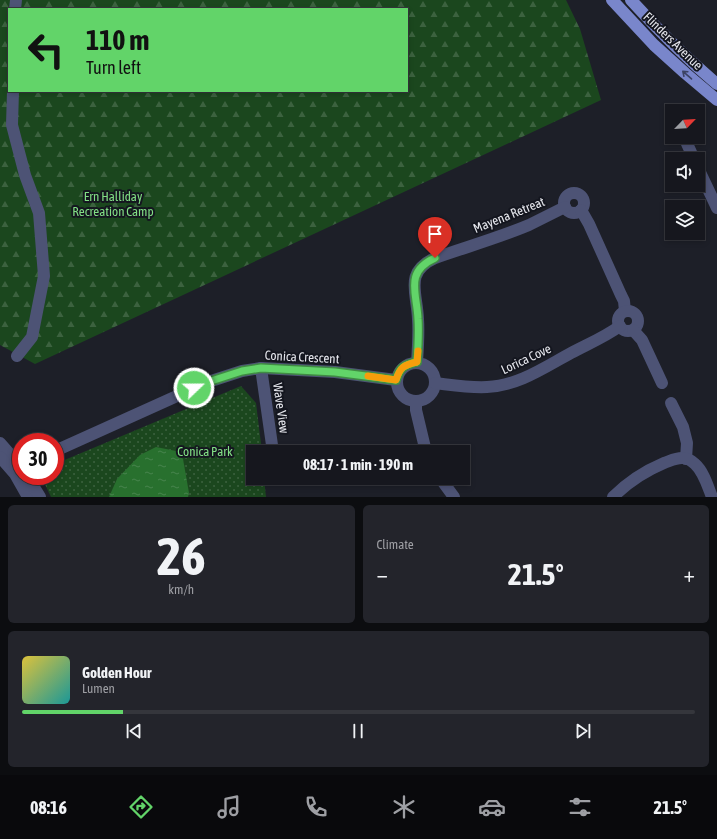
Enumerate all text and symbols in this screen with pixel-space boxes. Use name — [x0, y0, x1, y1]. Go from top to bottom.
street label: Flinders Avenue — [640, 9, 706, 73]
icon: left — [20, 24, 72, 76]
text: 110 m — [86, 24, 149, 56]
text: Turn left — [86, 57, 141, 78]
one-way arrow — [682, 70, 692, 79]
north arrow — [665, 104, 705, 144]
map controls — [665, 104, 705, 240]
button: sound — [665, 152, 705, 192]
park label: Ern Halliday Recreation Camp — [72, 189, 154, 219]
street label: Mayena Retreat — [471, 194, 547, 236]
button: layers — [665, 200, 705, 240]
pin — [418, 217, 452, 258]
icon: arrive — [424, 223, 446, 245]
street label: Lorica Cove — [499, 341, 554, 377]
street label: Conica Crescent — [264, 348, 340, 366]
position arrow — [173, 367, 215, 409]
street label: Wave View — [270, 382, 292, 434]
speed limit sign: 30 — [12, 433, 64, 485]
park label: Conica Park — [177, 444, 233, 459]
text: 08:17 · 1 min · 190 m — [303, 456, 413, 473]
text: 26 — [157, 526, 206, 586]
text: Climate — [377, 537, 414, 552]
text: 21.5° — [508, 557, 564, 591]
text: − — [377, 561, 388, 587]
text: + — [684, 561, 695, 587]
text: km/h — [168, 582, 194, 597]
text: Golden Hour — [82, 664, 152, 681]
text: Lumen — [82, 681, 115, 696]
icon: previous — [123, 720, 145, 742]
icon: pause — [347, 720, 369, 742]
icon: next — [572, 720, 594, 742]
icon: directions — [127, 793, 155, 821]
icon: music — [215, 793, 243, 821]
icon: phone — [302, 793, 330, 821]
icon: climate — [390, 793, 418, 821]
icon: car — [478, 793, 506, 821]
icon: filters — [566, 793, 594, 821]
text: 08:16 — [30, 797, 67, 818]
text: 21.5° — [654, 797, 687, 818]

